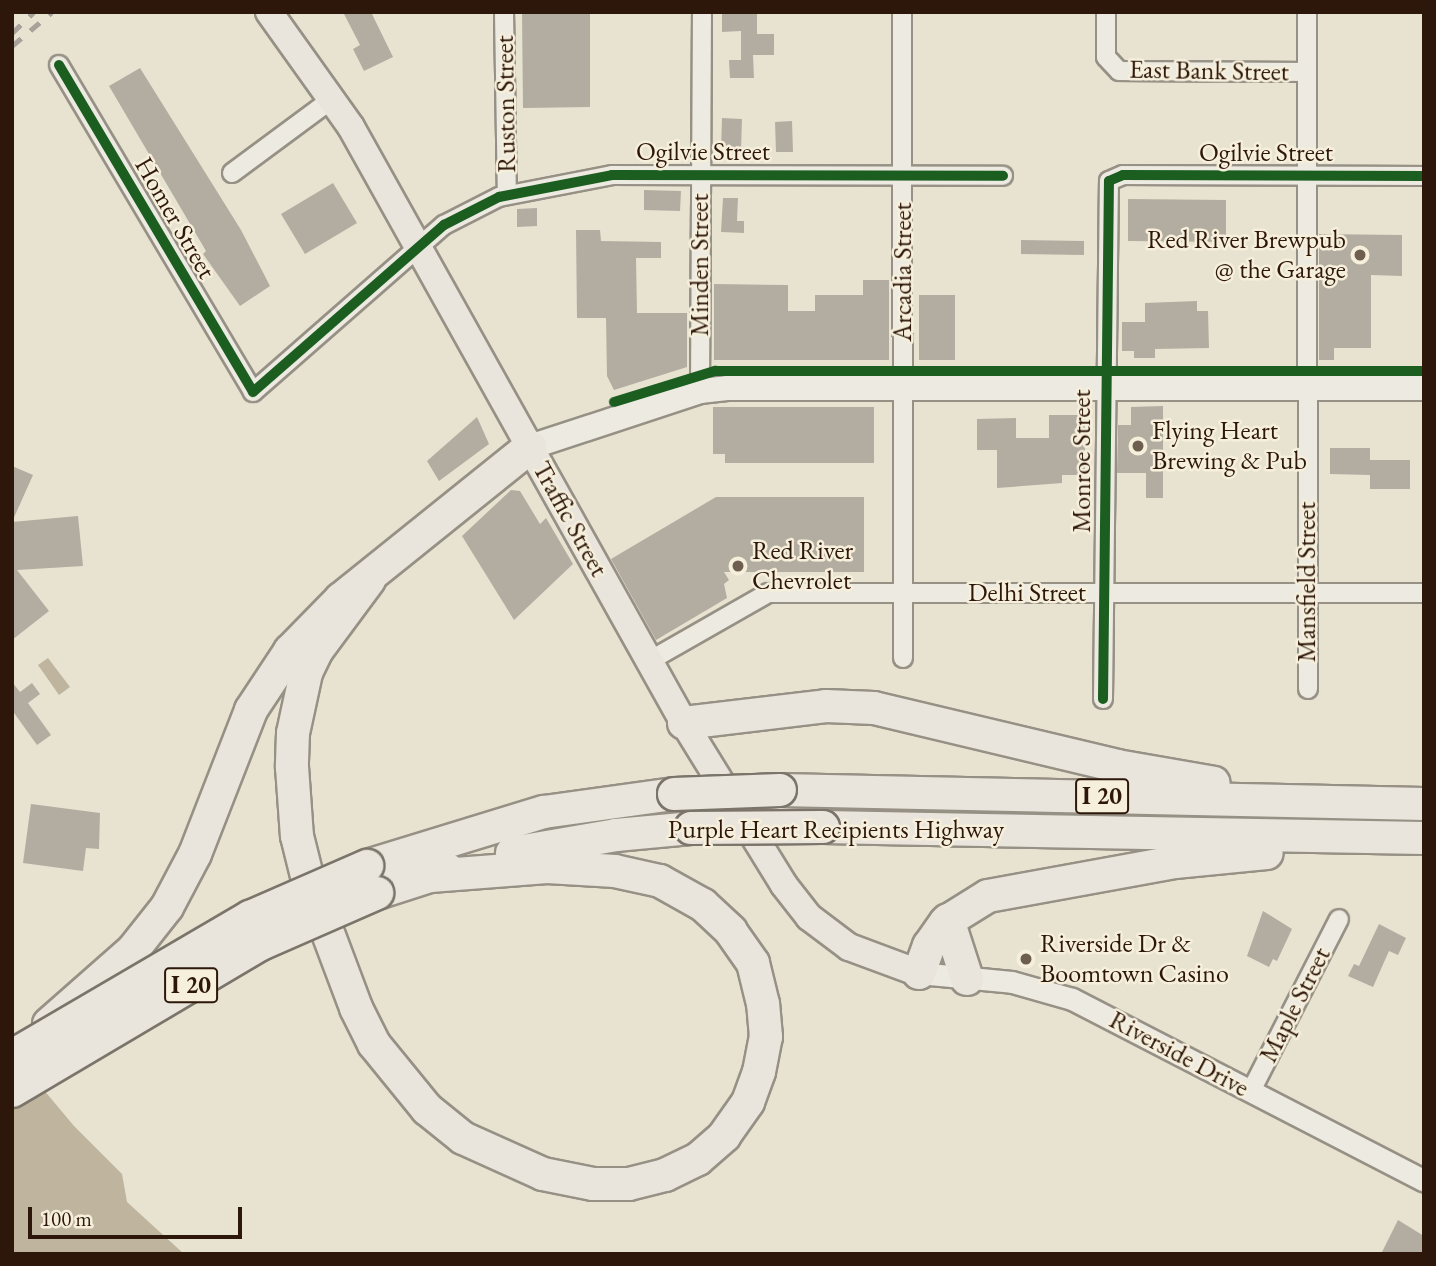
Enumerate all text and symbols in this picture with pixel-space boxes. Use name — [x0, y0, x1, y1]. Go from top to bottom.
street label: Ruston Street — [489, 35, 523, 173]
street label: East Bank Street — [1129, 54, 1289, 88]
street label: Ogilvie Street — [636, 136, 770, 168]
street label: Ogilvie Street — [1199, 137, 1333, 169]
street label: Homer Street — [128, 152, 222, 284]
street label: Minden Street — [684, 194, 716, 336]
street label: Arcadia Street — [887, 202, 919, 342]
place label: Red River Brewpub @ the Garage — [1147, 224, 1346, 286]
marker: Red River Brewpub @ the Garage — [1352, 247, 1368, 263]
street label: Monroe Street — [1066, 389, 1098, 533]
place label: Flying Heart Brewing & Pub — [1152, 415, 1307, 476]
marker: Flying Heart Brewing & Pub — [1130, 438, 1146, 454]
street label: Traffic Street — [526, 456, 614, 582]
street label: Mansfield Street — [1291, 502, 1323, 662]
place label: Red River Chevrolet — [752, 535, 853, 596]
marker: Red River Chevrolet — [730, 558, 746, 574]
street label: Delhi Street — [968, 577, 1086, 609]
road number: I 20 — [1074, 776, 1130, 816]
street label: Purple Heart Recipients Highway — [668, 814, 1004, 846]
place label: Riverside Dr & Boomtown Casino — [1040, 928, 1229, 990]
street label: Maple Street — [1253, 942, 1337, 1068]
marker: Riverside Dr & Boomtown Casino — [1018, 951, 1034, 967]
road number: I 20 — [163, 965, 219, 1006]
street label: Riverside Drive — [1104, 1004, 1254, 1104]
scale bar — [32, 1192, 245, 1236]
text: 100 m — [41, 1205, 92, 1232]

